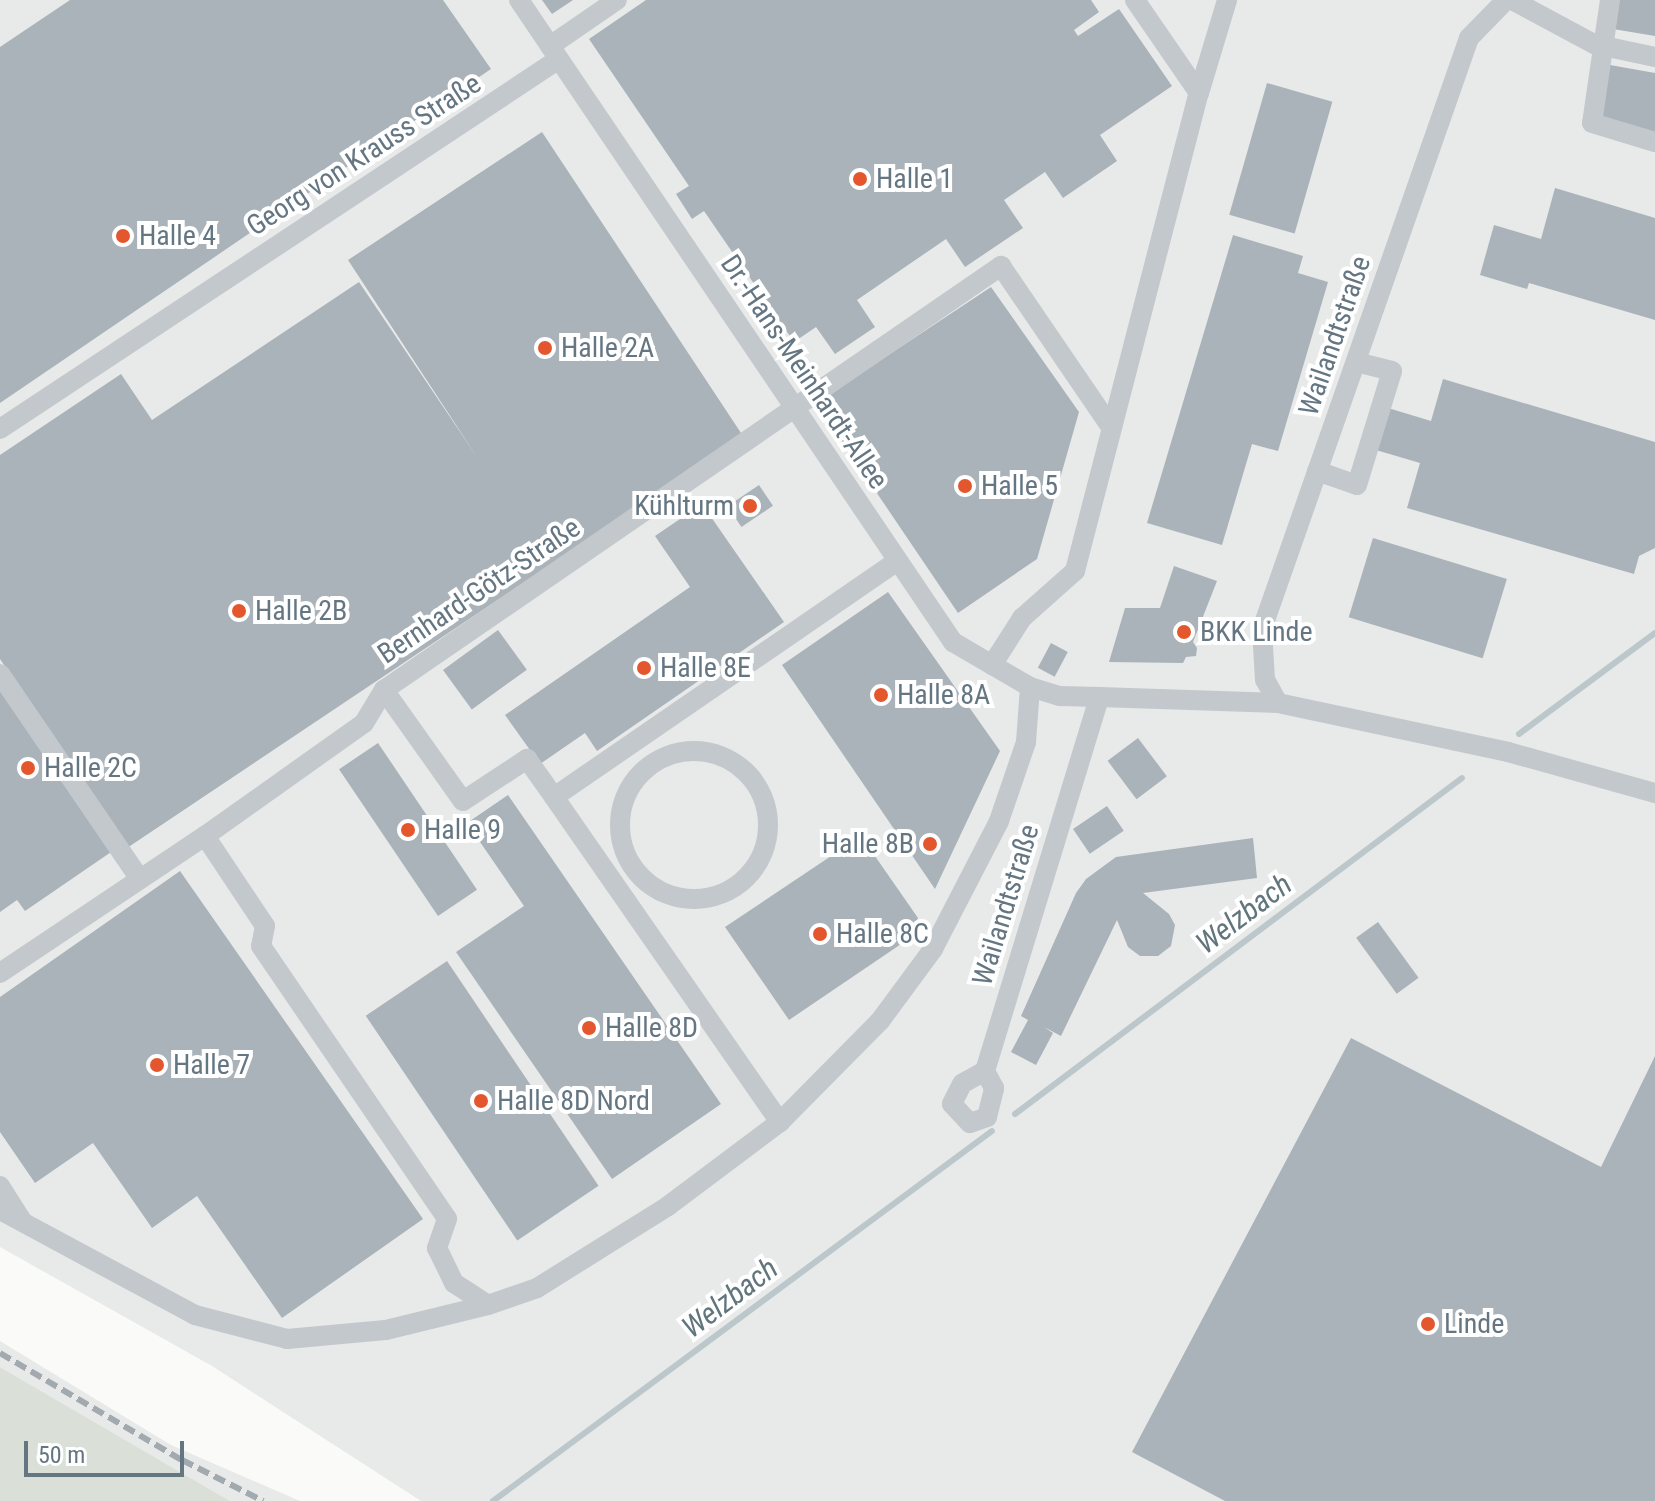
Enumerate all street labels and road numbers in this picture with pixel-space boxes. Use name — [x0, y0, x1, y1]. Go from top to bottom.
street label: Georg von Krauss Straße — [241, 67, 487, 243]
street label: Dr.-Hans-Meinhardt-Allee — [713, 249, 895, 495]
street label: Wailandtstraße — [1292, 252, 1378, 420]
street label: Bernhard-Götz-Straße — [372, 511, 586, 671]
street label: Wailandtstraße — [966, 820, 1046, 990]

